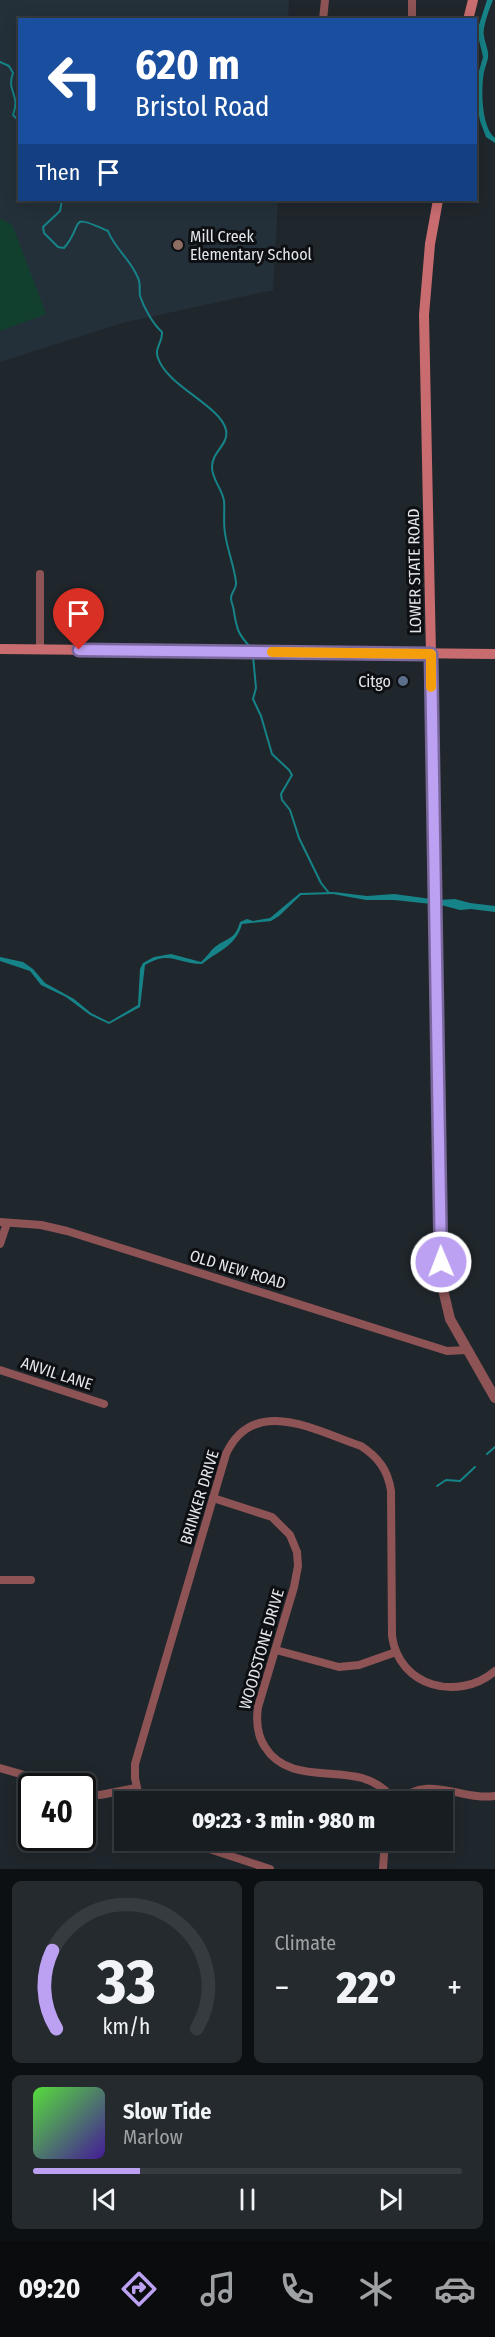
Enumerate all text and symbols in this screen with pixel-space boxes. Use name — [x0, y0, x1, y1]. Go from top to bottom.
text: 620 m — [135, 40, 240, 90]
icon: left — [36, 42, 114, 120]
text: Bristol Road — [135, 91, 270, 123]
icon: arrive — [92, 156, 125, 189]
text: Then — [36, 159, 80, 186]
place label: Mill Creek Elementary School — [190, 227, 312, 264]
marker: Mill Creek Elementary School — [171, 238, 185, 252]
street label: LOWER STATE ROAD — [404, 508, 425, 634]
pin — [53, 588, 104, 650]
icon: arrive — [62, 597, 95, 630]
place label: Citgo — [358, 672, 391, 691]
marker: Citgo — [396, 674, 410, 688]
position arrow — [409, 1230, 473, 1294]
street label: OLD NEW ROAD — [188, 1246, 288, 1293]
street label: ANVIL LANE — [19, 1353, 95, 1394]
street label: BRINKER DRIVE — [176, 1448, 223, 1547]
street label: WOODSTONE DRIVE — [235, 1587, 288, 1712]
speed limit sign: 40 — [18, 1773, 96, 1851]
text: 09:23 · 3 min · 980 m — [192, 1807, 375, 1834]
text: Climate — [275, 1931, 336, 1955]
text: 33 — [96, 1945, 156, 2020]
text: 22° — [337, 1961, 400, 2015]
text: − — [275, 1968, 289, 2008]
text: + — [447, 1968, 462, 2008]
text: km/h — [103, 2014, 151, 2040]
text: Slow Tide — [123, 2098, 211, 2125]
text: Marlow — [123, 2125, 183, 2149]
icon: previous — [88, 2183, 121, 2216]
icon: pause — [231, 2183, 264, 2216]
icon: next — [374, 2183, 407, 2216]
icon: directions — [118, 2268, 160, 2310]
icon: music — [197, 2268, 239, 2310]
icon: phone — [276, 2268, 318, 2310]
icon: climate — [355, 2268, 397, 2310]
icon: car — [434, 2268, 476, 2310]
text: 09:20 — [19, 2273, 81, 2305]

